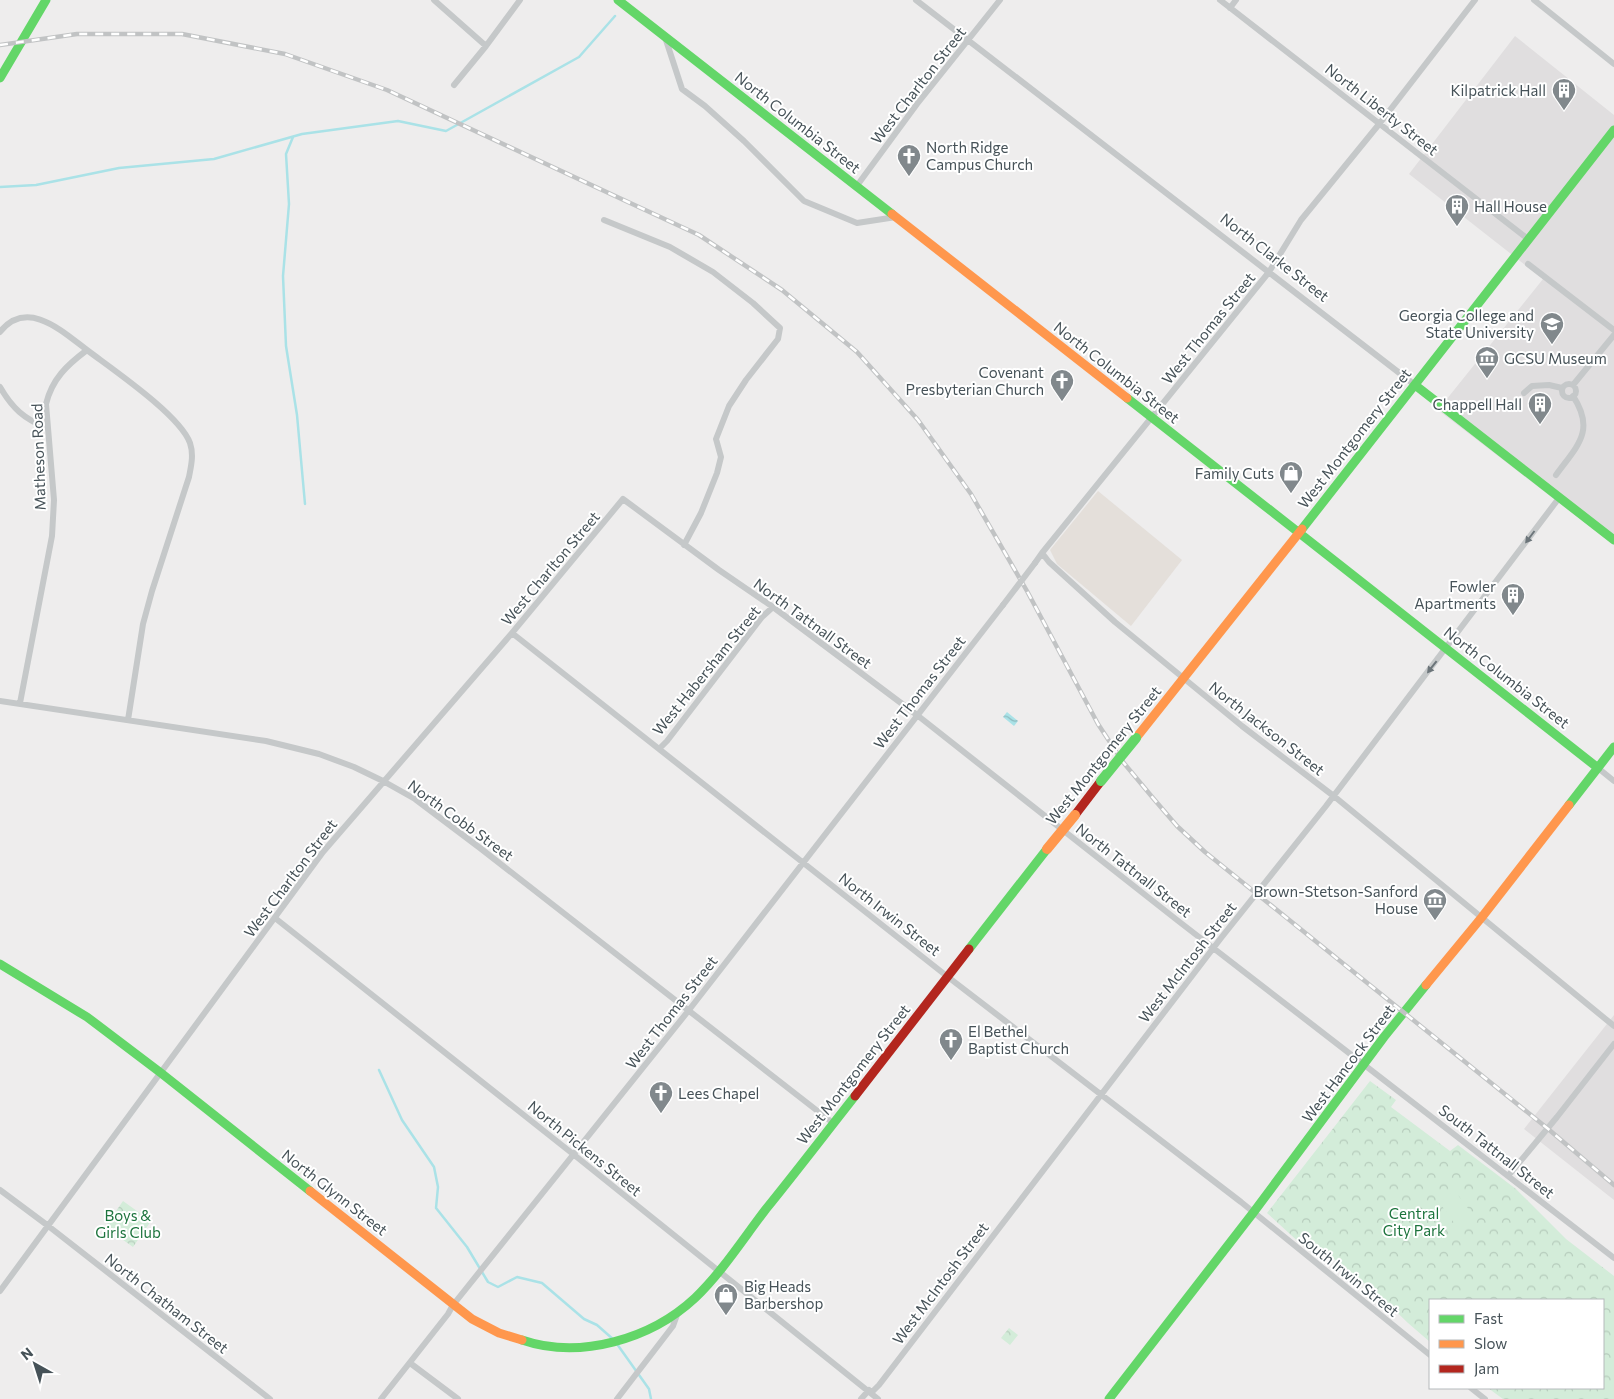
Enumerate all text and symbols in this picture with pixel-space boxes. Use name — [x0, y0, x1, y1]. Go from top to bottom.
street label: West Charlton Street — [867, 23, 969, 147]
street label: North Liberty Street — [1322, 59, 1442, 159]
street label: North Columbia Street — [732, 67, 864, 177]
building icon: Kilpatrick Hall — [1551, 77, 1577, 111]
place label: Kilpatrick Hall — [1450, 81, 1546, 99]
place label: North Ridge Campus Church — [926, 138, 1033, 173]
church icon: North Ridge Campus Church — [896, 143, 922, 177]
building icon: Hall House — [1444, 193, 1470, 227]
place label: Hall House — [1474, 197, 1547, 215]
street label: North Clarke Street — [1217, 209, 1333, 305]
street label: West Thomas Street — [1158, 269, 1258, 387]
place label: Georgia College and State University — [1399, 306, 1534, 341]
school or university icon: Georgia College and State University — [1539, 311, 1565, 345]
street label: North Columbia Street — [1051, 317, 1183, 427]
museum icon: GCSU Museum — [1474, 345, 1500, 379]
place label: GCSU Museum — [1504, 349, 1607, 367]
place label: Covenant Presbyterian Church — [906, 363, 1044, 398]
street label: West Montgomery Street — [1294, 364, 1414, 512]
church icon: Covenant Presbyterian Church — [1049, 368, 1075, 402]
building icon: Chappell Hall — [1527, 391, 1553, 425]
place label: Chappell Hall — [1432, 395, 1522, 413]
street label: Matheson Road — [27, 403, 49, 511]
shop icon: Family Cuts — [1278, 460, 1304, 494]
place label: Family Cuts — [1195, 464, 1274, 482]
street label: West Charlton Street — [497, 507, 603, 629]
one-way arrow — [1525, 530, 1535, 544]
street label: North Tattnall Street — [750, 574, 876, 672]
place label: Fowler Apartments — [1414, 577, 1496, 612]
building icon: Fowler Apartments — [1500, 582, 1526, 616]
street label: West Habersham Street — [648, 602, 764, 738]
street label: North Columbia Street — [1441, 622, 1573, 732]
street label: West Thomas Street — [869, 632, 969, 752]
one-way arrow — [1426, 660, 1437, 673]
street label: North Jackson Street — [1206, 677, 1328, 779]
street label: West Montgomery Street — [1042, 682, 1164, 828]
street label: North Cobb Street — [405, 776, 517, 864]
street label: West Charlton Street — [240, 815, 340, 941]
street label: North Tattnall Street — [1073, 819, 1195, 921]
street label: North Irwin Street — [836, 869, 944, 959]
place label: Brown-Stetson-Sanford House — [1253, 882, 1418, 917]
museum icon: Brown-Stetson-Sanford House — [1422, 887, 1448, 921]
street label: West McIntosh Street — [1134, 898, 1240, 1026]
street label: West Thomas Street — [621, 952, 721, 1072]
street label: West Montgomery Street — [793, 1000, 913, 1148]
street label: West Hancock Street — [1298, 1001, 1398, 1125]
place label: El Bethel Baptist Church — [968, 1022, 1069, 1057]
church icon: El Bethel Baptist Church — [938, 1027, 964, 1061]
church icon: Lees Chapel — [648, 1080, 674, 1114]
place label: Lees Chapel — [678, 1084, 759, 1102]
street label: North Pickens Street — [525, 1097, 645, 1199]
street label: South Tattnall Street — [1436, 1100, 1558, 1202]
street label: North Glynn Street — [279, 1145, 391, 1239]
park label: Central City Park — [1383, 1204, 1445, 1239]
park label: Boys & Girls Club — [95, 1206, 161, 1241]
street label: West McIntosh Street — [888, 1218, 992, 1348]
street label: South Irwin Street — [1295, 1228, 1403, 1320]
street label: North Chatham Street — [102, 1249, 232, 1357]
place label: Big Heads Barbershop — [744, 1277, 823, 1312]
shop icon: Big Heads Barbershop — [713, 1282, 739, 1316]
legend — [1429, 1299, 1604, 1389]
text: Fast — [1474, 1309, 1503, 1327]
text: Slow — [1474, 1334, 1507, 1352]
north arrow — [10, 1339, 60, 1389]
text: N — [17, 1344, 36, 1363]
text: Jam — [1474, 1359, 1499, 1377]

